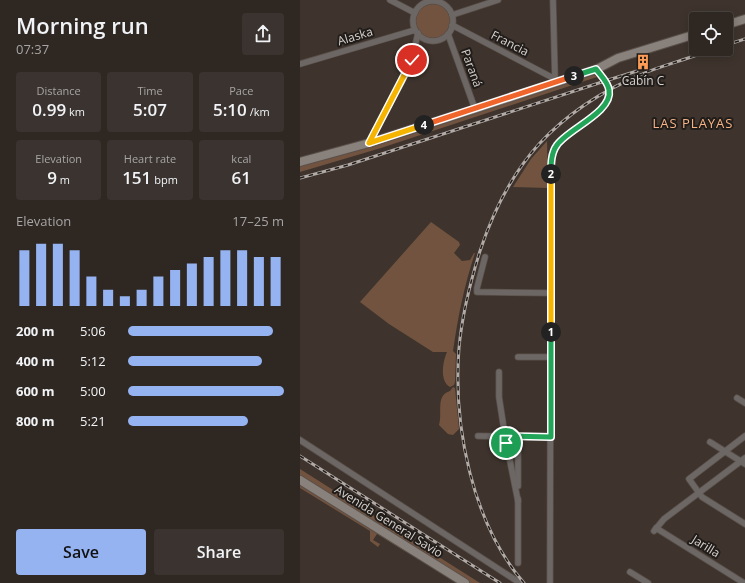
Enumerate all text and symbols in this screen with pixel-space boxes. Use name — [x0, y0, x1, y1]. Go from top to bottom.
text: Morning run — [16, 10, 149, 40]
map controls — [689, 12, 733, 56]
button: locate — [689, 12, 733, 56]
button: share — [242, 13, 284, 55]
street label: Alaska — [335, 23, 375, 49]
street label: Francia — [488, 26, 532, 60]
text: 07:37 — [16, 40, 49, 58]
pin — [395, 43, 429, 77]
street label: Paraná — [457, 47, 487, 89]
icon: check — [401, 49, 423, 71]
building icon: Cabín C — [634, 53, 652, 71]
pin: 3 — [564, 66, 584, 86]
text: 3 — [571, 68, 577, 83]
place label: Cabín C — [622, 72, 665, 89]
text: Distance — [37, 83, 81, 98]
text: Time — [137, 83, 163, 98]
text: Pace — [229, 83, 253, 98]
text: 0.99 — [32, 98, 66, 121]
text: 5:07 — [133, 98, 167, 121]
text: 5:10 — [213, 98, 247, 121]
text: km — [66, 104, 85, 119]
text: /km — [247, 104, 270, 119]
district label: LAS PLAYAS — [653, 114, 733, 132]
pin: 4 — [414, 115, 434, 135]
text: 4 — [421, 117, 427, 132]
text: Elevation — [35, 151, 82, 166]
text: Heart rate — [124, 151, 176, 166]
text: kcal — [231, 151, 251, 166]
pin: 2 — [541, 164, 561, 184]
text: 9 — [47, 166, 57, 189]
text: 151 — [122, 166, 151, 189]
text: 61 — [232, 166, 251, 189]
text: 2 — [548, 166, 554, 181]
text: m — [57, 172, 70, 187]
text: bpm — [151, 172, 178, 187]
text: Elevation — [16, 212, 71, 230]
text: 17–25 m — [232, 212, 284, 230]
text: 200 m — [16, 322, 54, 340]
text: 5:06 — [80, 322, 106, 340]
pin: 1 — [541, 322, 561, 342]
text: 1 — [548, 324, 554, 339]
text: 400 m — [16, 352, 54, 370]
text: 5:12 — [80, 352, 106, 370]
text: 600 m — [16, 382, 54, 400]
text: 5:00 — [80, 382, 106, 400]
text: 800 m — [16, 412, 54, 430]
text: 5:21 — [80, 412, 106, 430]
pin — [489, 426, 523, 460]
icon: arrive — [495, 432, 517, 454]
street label: Avenida General Savio — [332, 481, 446, 561]
button: Save — [16, 529, 146, 575]
button: Share — [154, 529, 284, 575]
street label: Jarilla — [688, 530, 723, 561]

